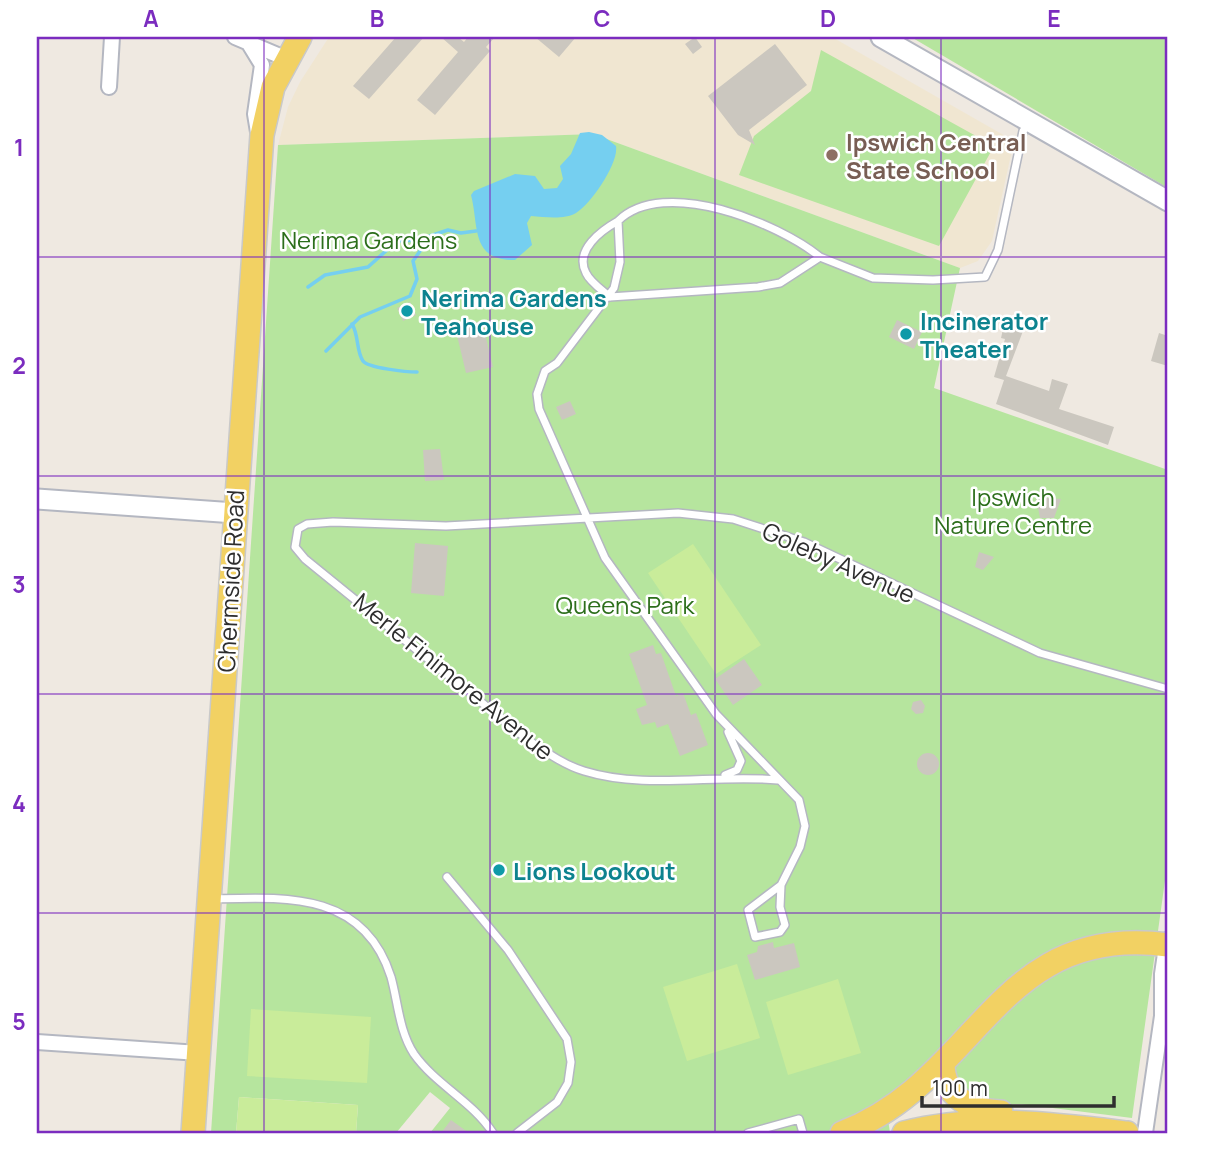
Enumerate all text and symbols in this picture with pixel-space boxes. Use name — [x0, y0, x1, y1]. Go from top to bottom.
text: A — [143, 2, 159, 34]
text: B — [370, 2, 384, 34]
text: C — [594, 2, 611, 34]
text: D — [820, 2, 836, 34]
text: E — [1047, 2, 1061, 34]
place label: Ipswich Central State School — [846, 125, 1026, 186]
text: 1 — [14, 131, 24, 163]
marker: Ipswich Central State School — [824, 147, 840, 163]
park label: Nerima Gardens — [281, 223, 457, 256]
place label: Nerima Gardens Teahouse — [421, 281, 607, 342]
marker: Nerima Gardens Teahouse — [399, 303, 415, 319]
place label: Incinerator Theater — [920, 304, 1048, 365]
marker: Incinerator Theater — [898, 326, 914, 342]
text: 2 — [12, 349, 26, 381]
park label: Ipswich Nature Centre — [934, 480, 1092, 541]
street label: Chermside Road — [209, 489, 251, 673]
street label: Goleby Avenue — [757, 514, 921, 610]
text: 3 — [12, 568, 26, 600]
street label: Merle Finimore Avenue — [347, 585, 561, 767]
park label: Queens Park — [556, 588, 695, 621]
text: 4 — [12, 787, 26, 819]
place label: Lions Lookout — [513, 854, 676, 887]
marker: Lions Lookout — [491, 862, 507, 878]
text: 5 — [12, 1005, 26, 1037]
scale bar — [922, 1065, 1114, 1109]
text: 100 m — [932, 1074, 988, 1102]

